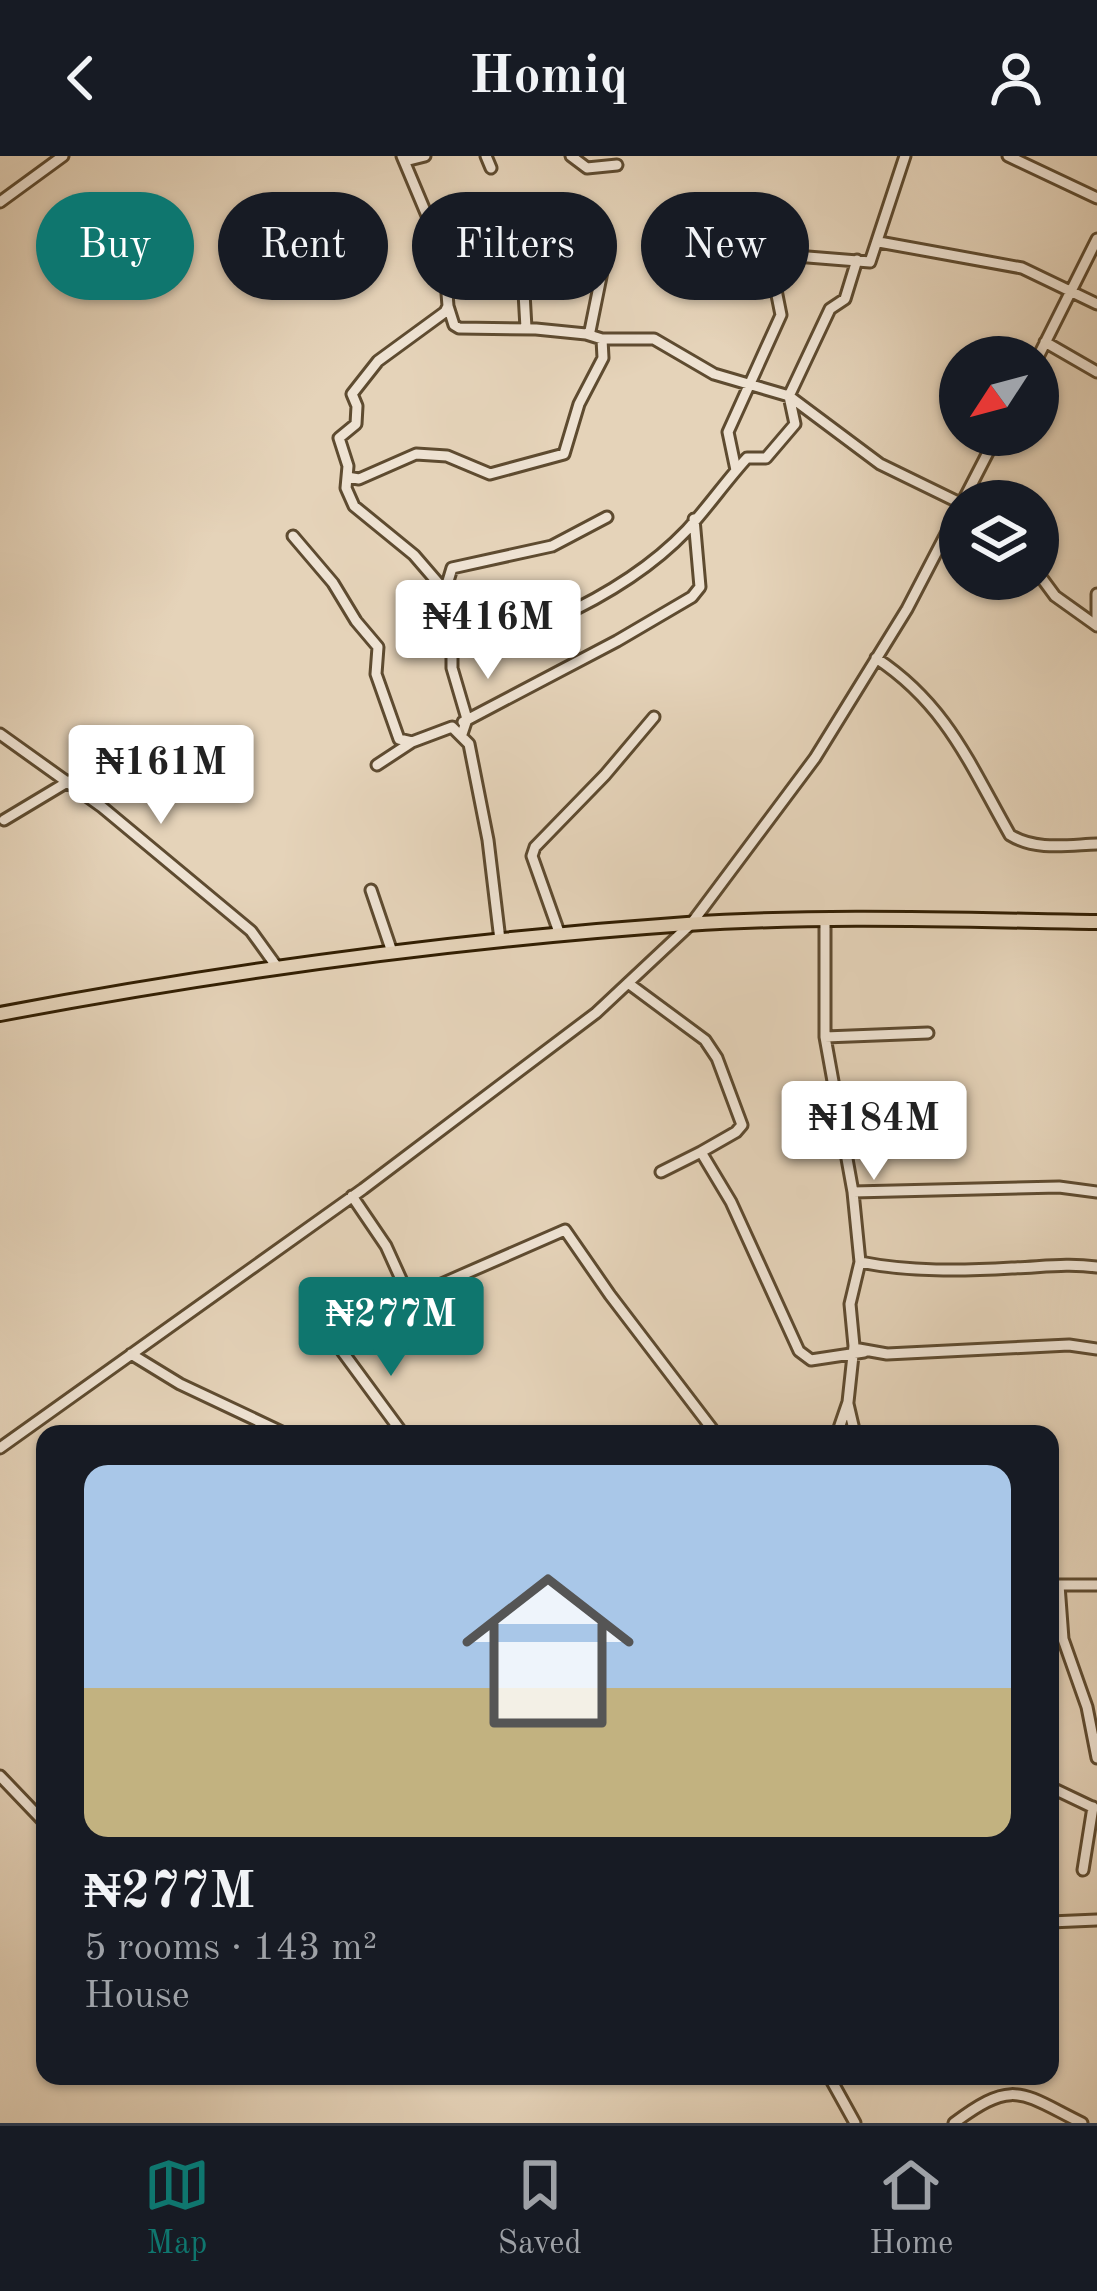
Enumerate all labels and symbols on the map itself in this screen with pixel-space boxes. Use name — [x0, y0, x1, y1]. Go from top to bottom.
north arrow — [939, 336, 1059, 456]
pin: ₦416M — [404, 580, 572, 682]
pin: ₦161M — [77, 725, 245, 827]
pin: ₦184M — [790, 1081, 958, 1183]
pin: ₦277M — [307, 1277, 475, 1379]

